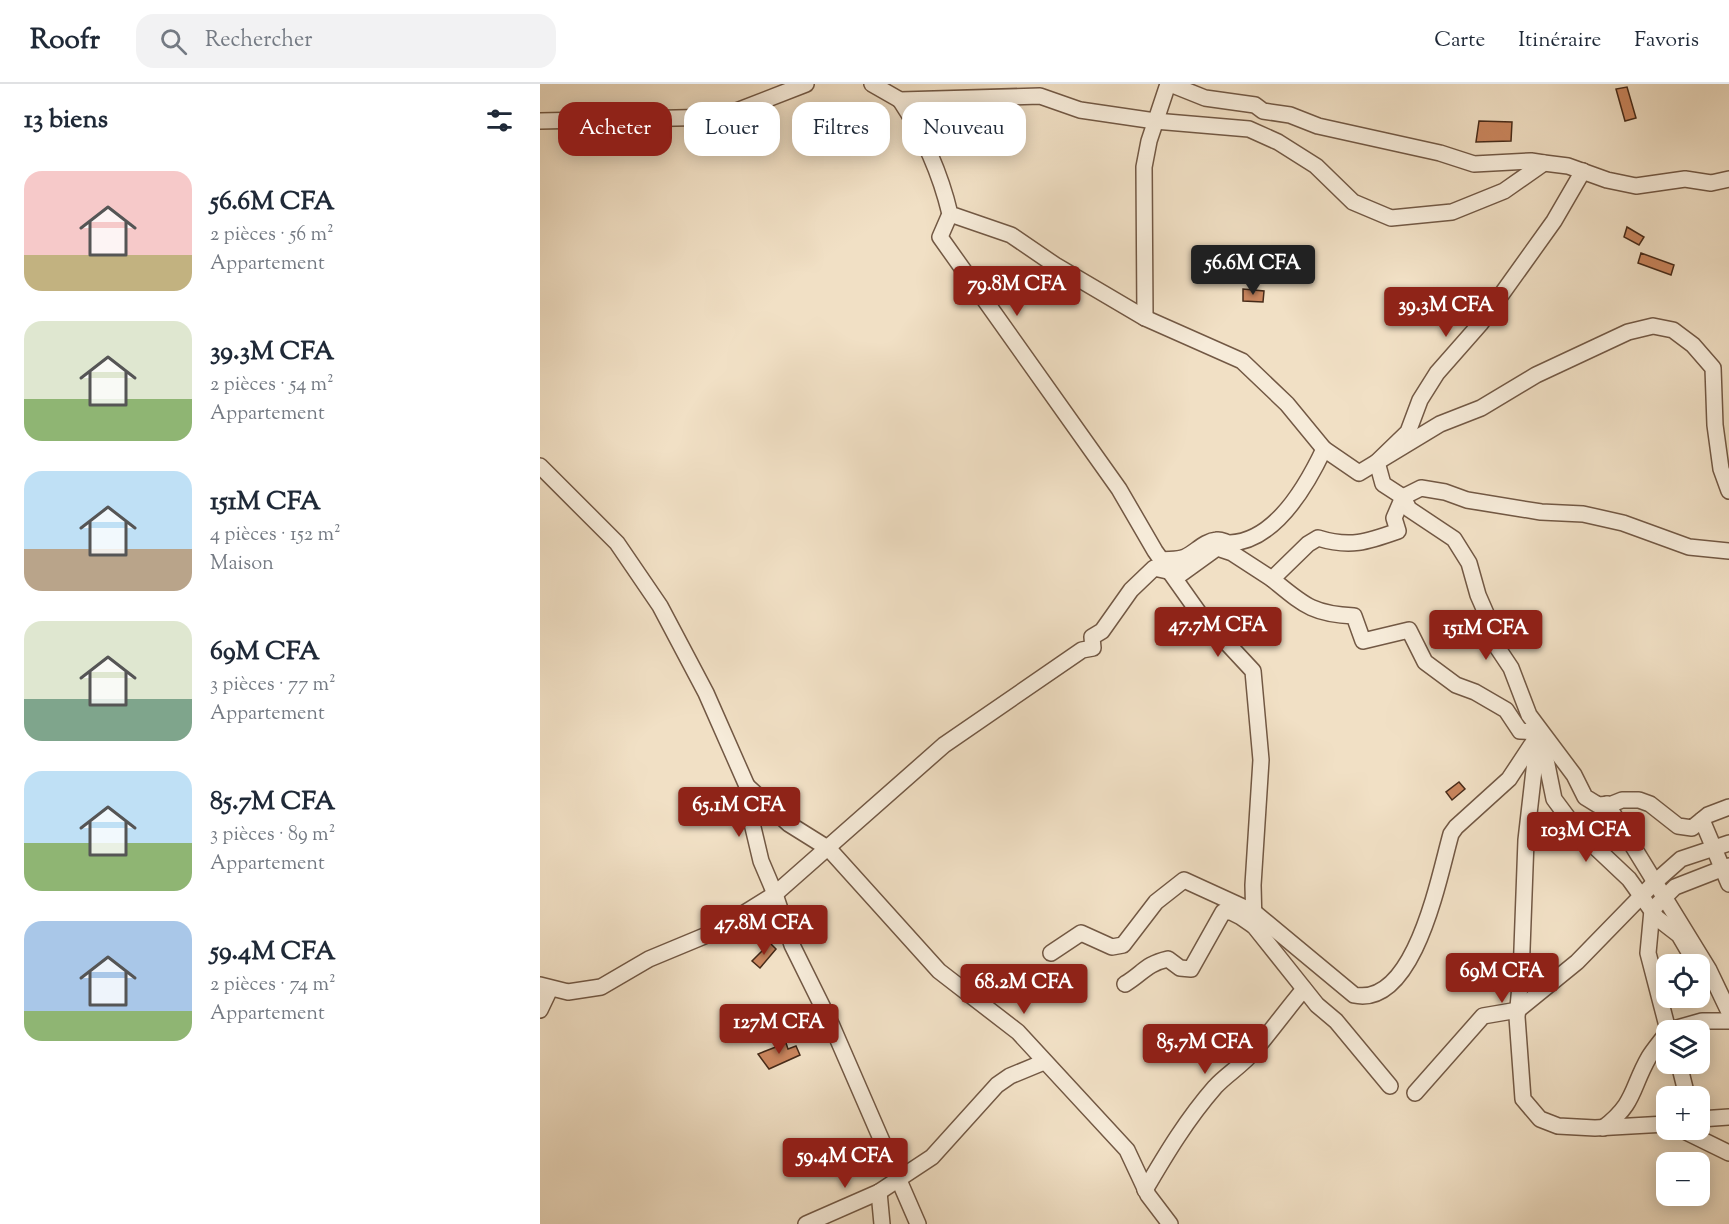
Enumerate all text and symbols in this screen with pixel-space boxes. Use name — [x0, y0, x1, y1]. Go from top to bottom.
search box — [136, 14, 556, 68]
text: Roofr — [30, 21, 100, 61]
icon: search — [157, 25, 190, 58]
text: Rechercher — [205, 25, 313, 57]
text: Carte — [1434, 26, 1485, 56]
text: Itinéraire — [1518, 26, 1601, 56]
text: Favoris — [1634, 26, 1699, 56]
text: 13 biens — [24, 102, 108, 139]
chip: Acheter — [558, 102, 672, 156]
chip: Louer — [684, 102, 780, 156]
chip: Filtres — [792, 102, 890, 156]
chip: Nouveau — [902, 102, 1026, 156]
icon: filters — [483, 104, 516, 137]
text: 56.6M CFA — [210, 184, 335, 221]
icon: home — [72, 195, 144, 267]
text: 2 pièces · 56 m² — [210, 221, 334, 250]
pin: 56.6M CFA — [1184, 245, 1322, 296]
text: Appartement — [210, 250, 325, 279]
text: 56.6M CFA — [1205, 250, 1301, 279]
pin: 79.8M CFA — [948, 266, 1086, 317]
text: 79.8M CFA — [967, 271, 1067, 300]
pin: 39.3M CFA — [1377, 287, 1515, 338]
text: 39.3M CFA — [1398, 292, 1494, 321]
text: 39.3M CFA — [210, 334, 334, 371]
icon: home — [72, 345, 144, 417]
text: 2 pièces · 54 m² — [210, 371, 334, 400]
text: Appartement — [210, 400, 325, 429]
text: 151M CFA — [210, 484, 321, 521]
icon: home — [72, 495, 144, 567]
text: 4 pièces · 152 m² — [210, 521, 341, 550]
text: Maison — [210, 550, 274, 579]
pin: 47.7M CFA — [1149, 607, 1287, 658]
pin: 151M CFA — [1424, 610, 1548, 661]
text: 47.7M CFA — [1169, 612, 1267, 641]
text: 151M CFA — [1443, 615, 1529, 644]
text: 69M CFA — [210, 634, 320, 671]
icon: home — [72, 645, 144, 717]
text: 3 pièces · 77 m² — [210, 671, 336, 700]
text: Appartement — [210, 700, 325, 729]
text: 85.7M CFA — [210, 784, 335, 821]
pin: 65.1M CFA — [670, 787, 808, 838]
text: 65.1M CFA — [692, 792, 786, 821]
icon: home — [72, 795, 144, 867]
pin: 103M CFA — [1524, 812, 1648, 863]
text: 103M CFA — [1541, 817, 1631, 846]
text: 3 pièces · 89 m² — [210, 821, 335, 850]
text: Appartement — [210, 850, 325, 879]
pin: 47.8M CFA — [695, 905, 833, 956]
text: 47.8M CFA — [715, 910, 813, 939]
text: 59.4M CFA — [210, 934, 336, 971]
icon: home — [72, 945, 144, 1017]
pin: 69M CFA — [1447, 953, 1557, 1004]
map controls — [1656, 954, 1710, 1206]
button: locate — [1656, 954, 1710, 1008]
text: 69M CFA — [1460, 958, 1544, 987]
pin: 68.2M CFA — [955, 964, 1093, 1015]
text: 68.2M CFA — [974, 969, 1074, 998]
text: 2 pièces · 74 m² — [210, 971, 336, 1000]
text: Appartement — [210, 1000, 325, 1029]
pin: 127M CFA — [717, 1004, 841, 1055]
text: 127M CFA — [734, 1009, 824, 1038]
button: layers — [1656, 1020, 1710, 1074]
pin: 85.7M CFA — [1136, 1024, 1274, 1075]
text: 85.7M CFA — [1157, 1029, 1253, 1058]
button: + — [1656, 1086, 1710, 1140]
pin: 59.4M CFA — [776, 1138, 914, 1189]
text: 59.4M CFA — [797, 1143, 893, 1172]
button: − — [1656, 1152, 1710, 1206]

